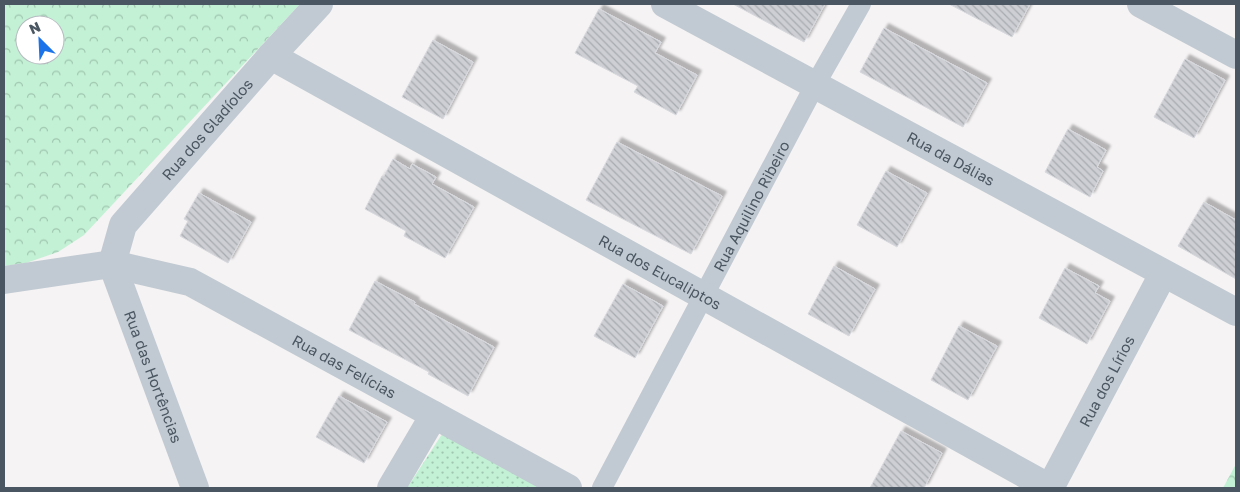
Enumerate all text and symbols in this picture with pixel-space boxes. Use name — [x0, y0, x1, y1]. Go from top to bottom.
north arrow — [15, 15, 65, 65]
text: N — [26, 18, 43, 38]
street label: Rua dos Gladíolos — [158, 75, 256, 184]
street label: Rua da Dálias — [904, 127, 998, 189]
street label: Rua Aquilino Ribeiro — [709, 138, 793, 274]
street label: Rua dos Eucaliptos — [596, 231, 725, 313]
street label: Rua das Hortências — [121, 308, 186, 445]
street label: Rua das Felícias — [289, 331, 399, 402]
street label: Rua dos Lírios — [1075, 332, 1138, 430]

